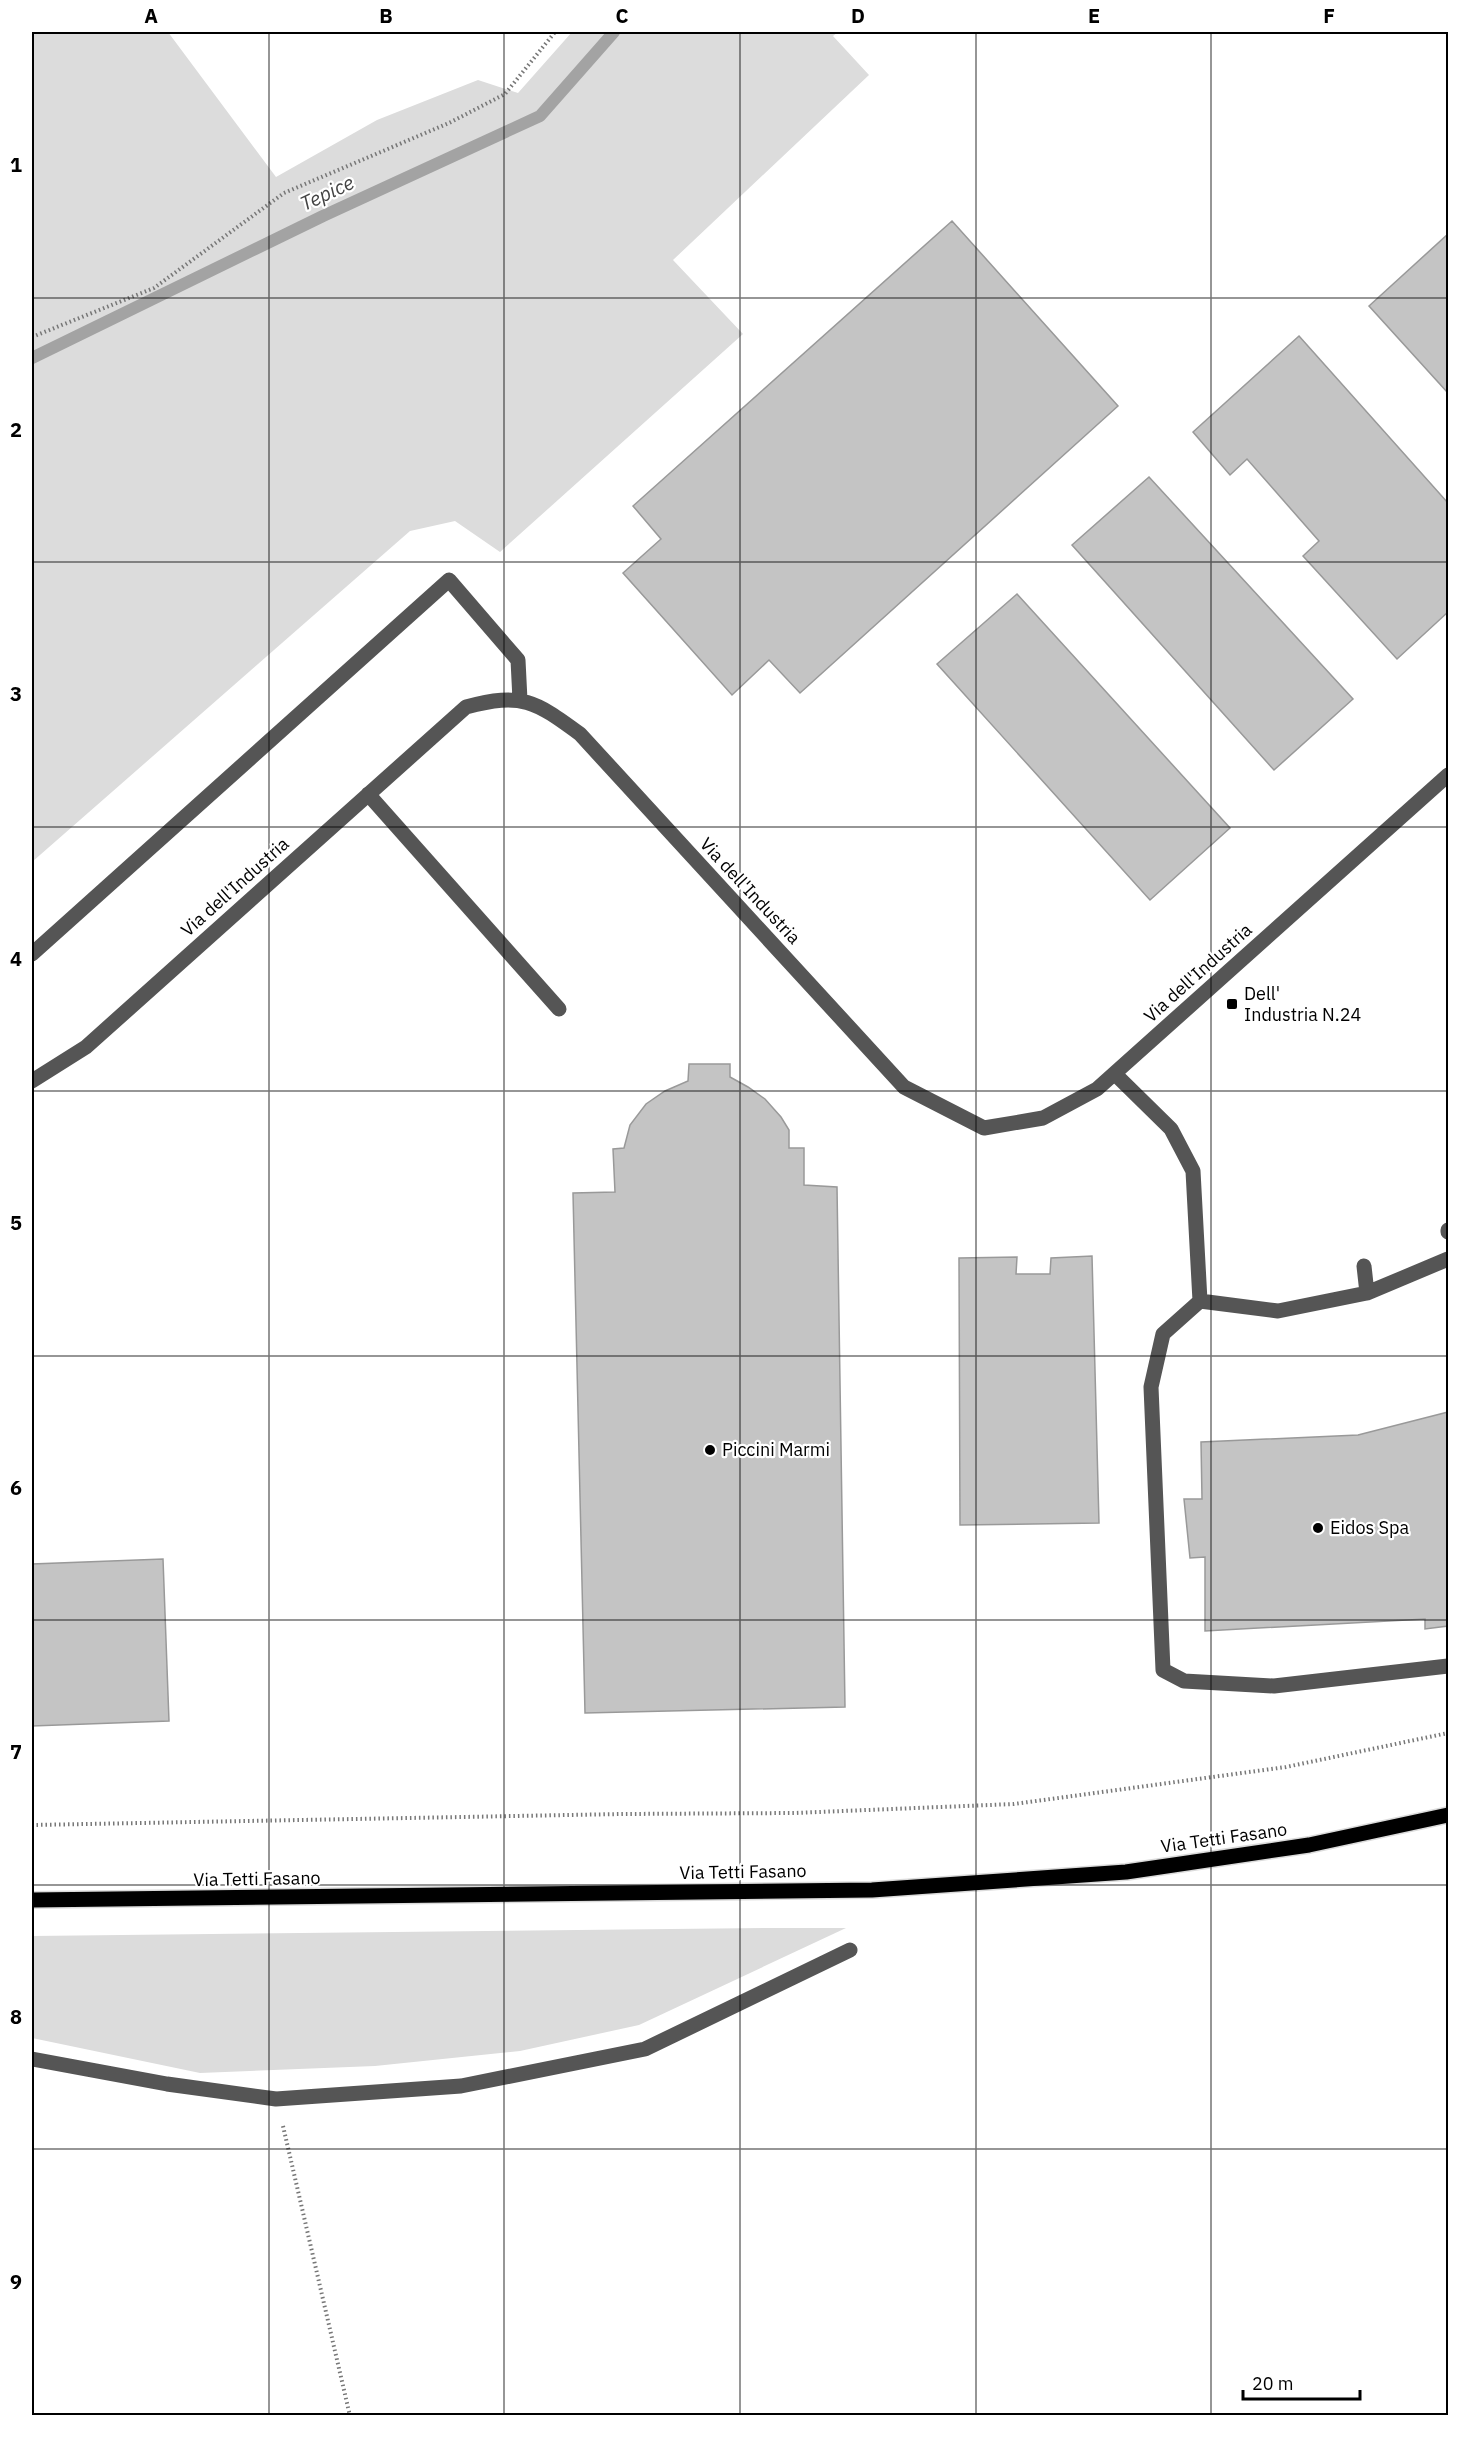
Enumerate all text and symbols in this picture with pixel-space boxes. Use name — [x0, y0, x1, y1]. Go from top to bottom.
text: A — [144, 2, 158, 29]
text: B — [379, 2, 393, 29]
text: C — [615, 2, 629, 29]
text: D — [851, 2, 865, 29]
text: E — [1088, 2, 1100, 29]
text: F — [1323, 2, 1335, 29]
text: 1 — [10, 151, 22, 178]
water label: Tepice — [295, 168, 358, 217]
text: 2 — [10, 416, 22, 443]
text: 3 — [10, 680, 22, 707]
street label: Via dell'Industria — [176, 832, 294, 941]
street label: Via dell'Industria — [695, 833, 806, 949]
street label: Via dell'Industria — [1139, 918, 1257, 1027]
text: 4 — [10, 945, 22, 972]
place label: Dell' Industria N.24 — [1244, 982, 1361, 1026]
marker: Dell' Industria N.24 — [1225, 997, 1239, 1011]
text: 5 — [10, 1209, 22, 1236]
place label: Piccini Marmi — [722, 1438, 830, 1461]
marker: Piccini Marmi — [703, 1443, 717, 1457]
text: 6 — [10, 1474, 22, 1501]
place label: Eidos Spa — [1330, 1516, 1409, 1539]
marker: Eidos Spa — [1311, 1521, 1325, 1535]
text: 7 — [10, 1738, 22, 1765]
street label: Via Tetti Fasano — [1159, 1817, 1289, 1858]
street label: Via Tetti Fasano — [679, 1859, 807, 1884]
street label: Via Tetti Fasano — [193, 1866, 321, 1891]
text: 8 — [10, 2003, 22, 2030]
text: 9 — [10, 2268, 22, 2295]
scale bar — [1243, 2363, 1360, 2401]
text: 20 m — [1252, 2372, 1294, 2395]

